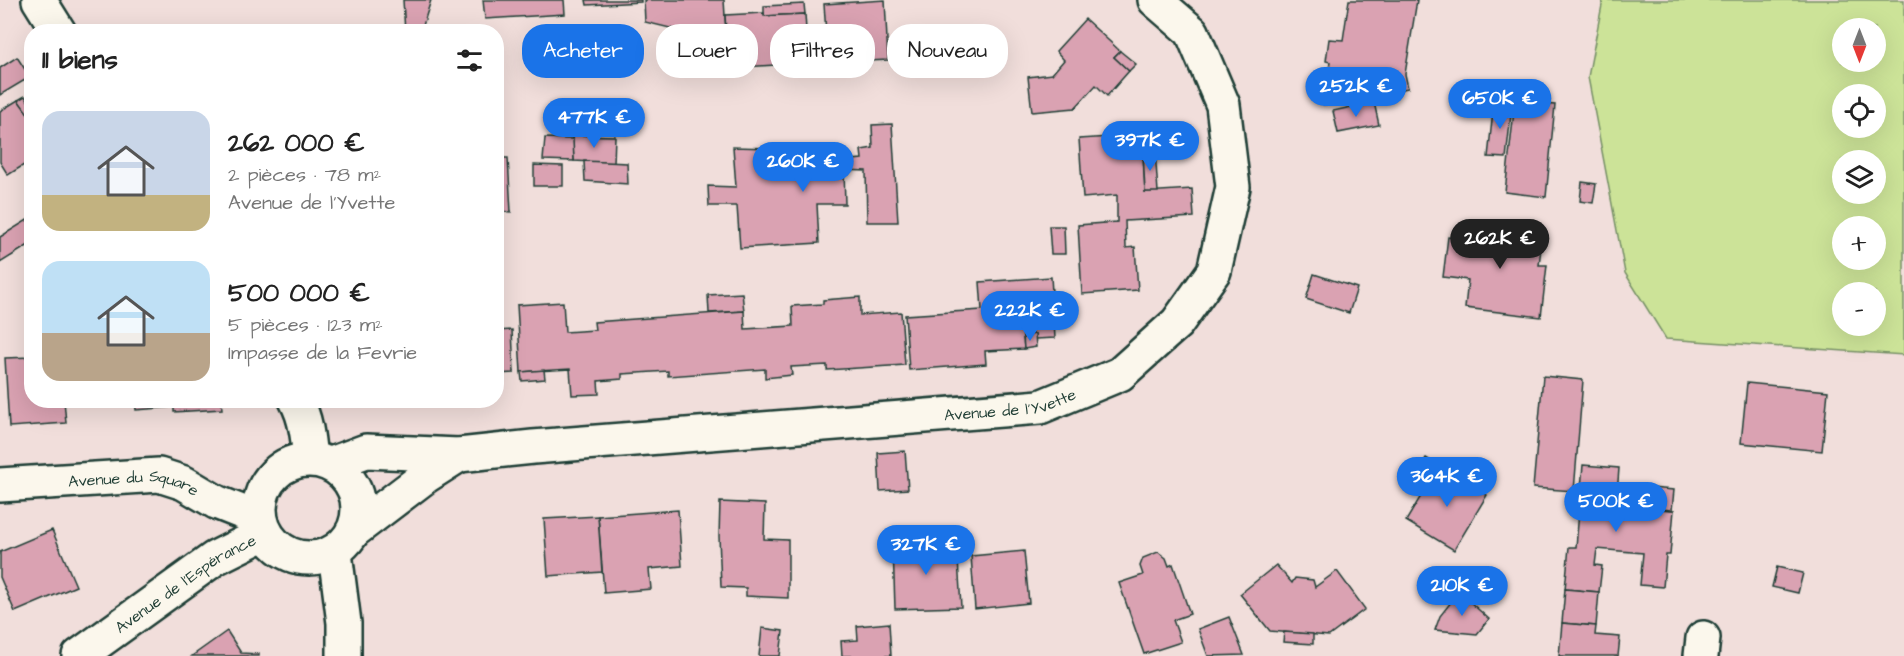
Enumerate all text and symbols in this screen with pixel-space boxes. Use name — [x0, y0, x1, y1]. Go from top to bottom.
north arrow — [1832, 18, 1886, 72]
map controls — [1832, 18, 1886, 336]
chip: Acheter — [522, 24, 644, 78]
chip: Louer — [656, 24, 758, 78]
chip: Filtres — [770, 24, 875, 78]
chip: Nouveau — [887, 24, 1008, 78]
text: 11 biens — [42, 42, 118, 78]
icon: filters — [453, 44, 486, 77]
pin: 252K € — [1307, 67, 1405, 118]
text: 252K € — [1319, 72, 1393, 100]
pin: 650K € — [1451, 79, 1549, 130]
text: 650K € — [1462, 84, 1538, 112]
button: locate — [1832, 84, 1886, 138]
pin: 477K € — [545, 98, 643, 149]
text: 477K € — [557, 103, 631, 131]
pin: 397K € — [1101, 121, 1199, 172]
text: 262 000 € — [228, 125, 365, 161]
text: 397K € — [1115, 126, 1185, 154]
icon: home — [90, 135, 162, 207]
pin: 260K € — [754, 142, 852, 193]
text: 260K € — [767, 147, 839, 175]
button: layers — [1832, 150, 1886, 204]
text: 2 pièces · 78 m² — [228, 161, 381, 189]
text: Avenue de l'Yvette — [228, 189, 395, 217]
button: + — [1832, 216, 1886, 270]
pin: 262K € — [1451, 219, 1549, 270]
text: 262K € — [1464, 224, 1536, 252]
text: 500 000 € — [228, 275, 370, 311]
button: − — [1832, 282, 1886, 336]
icon: home — [90, 285, 162, 357]
pin: 222K € — [981, 291, 1079, 342]
text: 222K € — [995, 296, 1065, 324]
text: 5 pièces · 123 m² — [228, 311, 383, 339]
text: Impasse de la Fevrie — [228, 339, 417, 367]
street label: Avenue de l'Yvette — [943, 383, 1080, 427]
pin: 364K € — [1398, 457, 1496, 508]
text: 364K € — [1411, 462, 1483, 490]
street label: Avenue du Square — [68, 465, 203, 502]
pin: 500K € — [1567, 482, 1665, 533]
text: 500K € — [1578, 487, 1654, 515]
pin: 327K € — [877, 525, 975, 576]
street label: Avenue de l'Espérance — [111, 529, 260, 639]
text: 327K € — [891, 530, 961, 558]
pin: 210K € — [1413, 566, 1511, 617]
text: 210K € — [1431, 571, 1493, 599]

